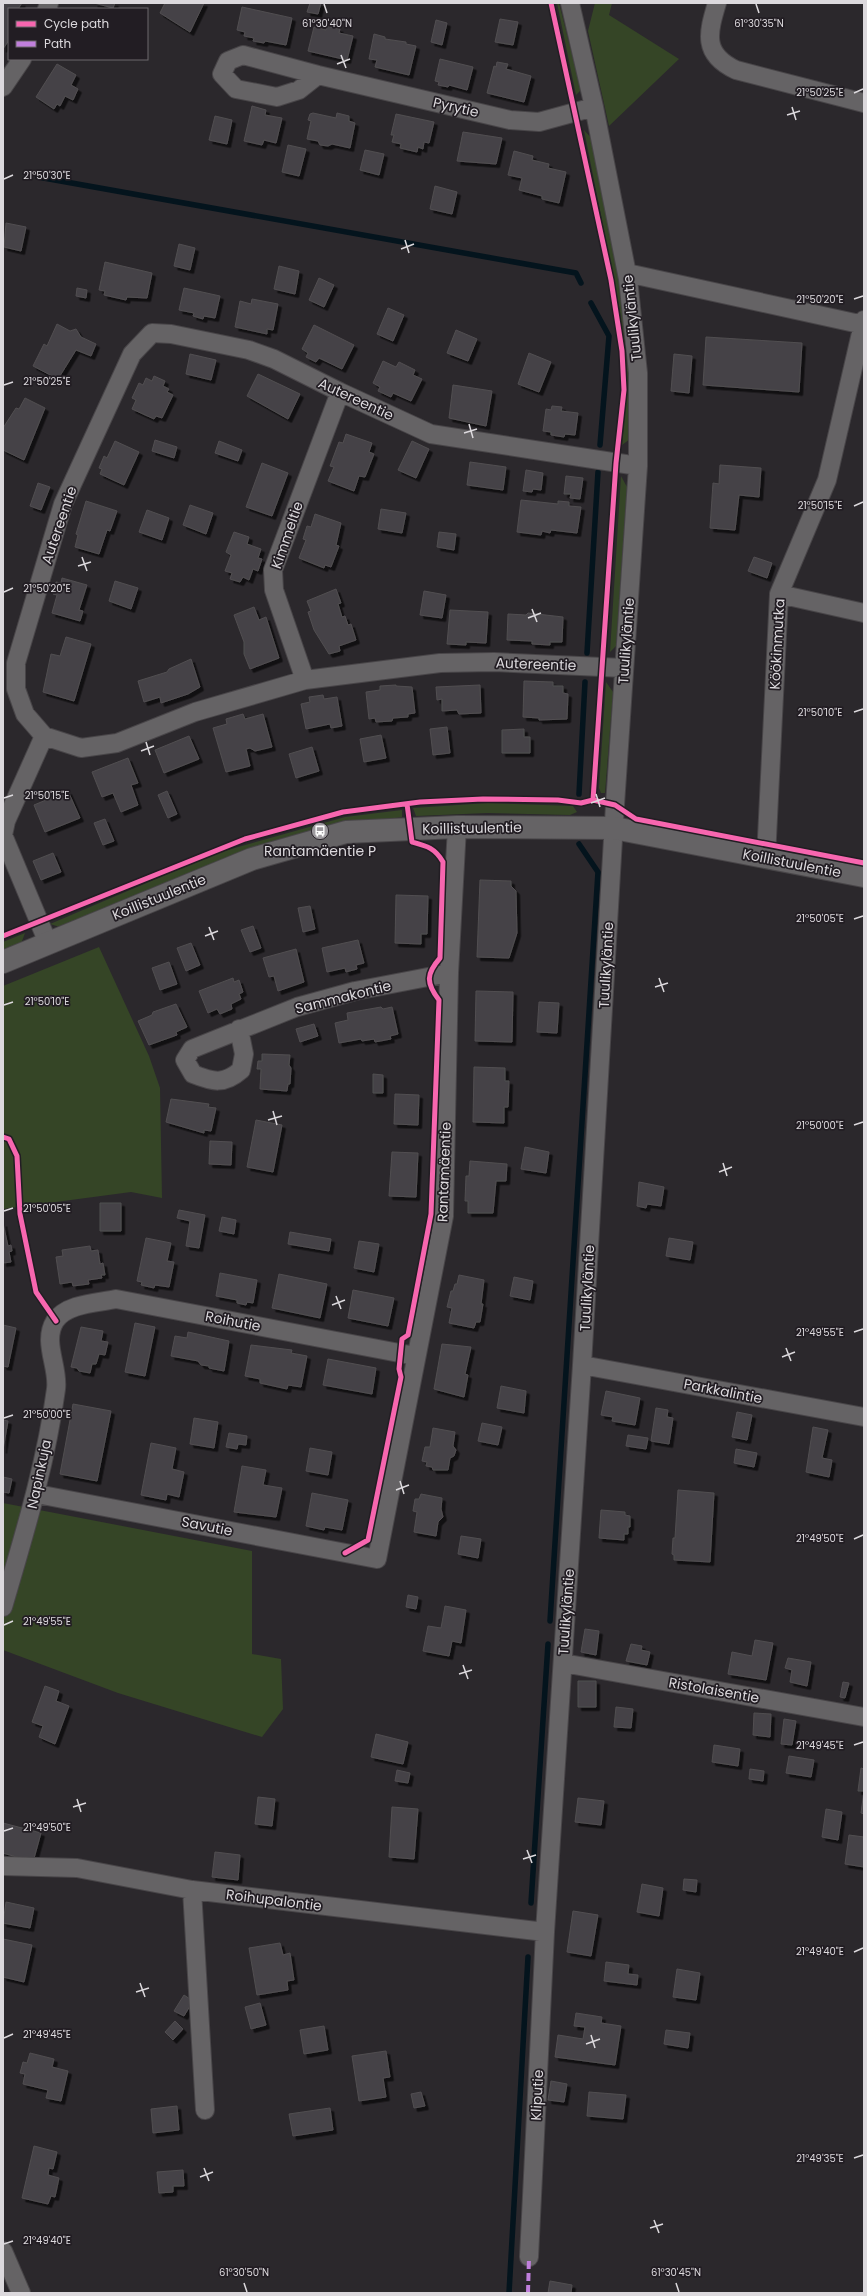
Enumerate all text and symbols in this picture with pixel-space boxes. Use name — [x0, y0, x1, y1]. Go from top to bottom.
legend — [8, 8, 148, 60]
text: Cycle path — [44, 15, 109, 32]
text: 61°30'40"N — [302, 16, 352, 31]
text: 61°30'35"N — [734, 16, 784, 31]
text: Path — [44, 35, 71, 52]
text: 21°50'25"E — [796, 85, 844, 100]
street label: Pyrytie — [431, 92, 481, 122]
text: 21°50'30"E — [23, 168, 71, 183]
street label: Tuulikyläntie — [617, 274, 646, 362]
text: 21°50'20"E — [796, 292, 844, 307]
street label: Autereentie — [315, 373, 397, 425]
text: 21°50'25"E — [23, 374, 71, 389]
street label: Autereentie — [36, 483, 82, 567]
street label: Kimmeltie — [266, 498, 308, 571]
text: 21°50'15"E — [798, 498, 842, 513]
text: 21°50'20"E — [23, 581, 71, 596]
street label: Tuulikyläntie — [613, 597, 639, 685]
street label: Köökinmutka — [765, 598, 789, 690]
street label: Autereentie — [495, 653, 577, 675]
text: 21°50'10"E — [798, 705, 842, 720]
text: 21°50'15"E — [25, 788, 69, 803]
street label: Koillistuulentie — [422, 817, 522, 839]
bus stop icon: Rantamäentie P — [310, 821, 330, 841]
place label: Rantamäentie P — [264, 841, 376, 861]
street label: Koillistuulentie — [741, 844, 843, 882]
street label: Koillistuulentie — [109, 869, 209, 925]
text: 21°50'05"E — [796, 911, 844, 926]
street label: Tuulikyläntie — [594, 921, 618, 1009]
street label: Sammakontie — [293, 975, 393, 1019]
text: 21°50'10"E — [25, 994, 69, 1009]
text: 21°50'00"E — [796, 1118, 844, 1133]
street label: Rantamäentie — [432, 1121, 456, 1222]
text: 21°50'05"E — [23, 1201, 71, 1216]
street label: Tuulikyläntie — [575, 1244, 599, 1332]
street label: Roihutie — [204, 1306, 263, 1336]
text: 21°49'55"E — [796, 1325, 844, 1340]
street label: Parkkalintie — [682, 1374, 764, 1408]
text: 21°50'00"E — [23, 1407, 71, 1422]
street label: Napinkuja — [22, 1438, 56, 1510]
street label: Savutie — [180, 1511, 235, 1541]
text: 21°49'50"E — [796, 1531, 844, 1546]
street label: Tuulikyläntie — [553, 1568, 579, 1656]
text: 21°49'55"E — [23, 1614, 71, 1629]
street label: Ristolaisentie — [667, 1672, 761, 1708]
text: 21°49'45"E — [796, 1738, 844, 1753]
text: 21°49'50"E — [23, 1820, 71, 1835]
street label: Roihupalontie — [225, 1884, 323, 1916]
text: 21°49'40"E — [796, 1944, 844, 1959]
text: 21°49'45"E — [23, 2027, 71, 2042]
street label: Kliputie — [526, 2069, 548, 2121]
text: 21°49'35"E — [796, 2151, 844, 2166]
text: 21°49'40"E — [23, 2233, 71, 2248]
text: 61°30'50"N — [219, 2265, 269, 2280]
text: 61°30'45"N — [651, 2265, 701, 2280]

